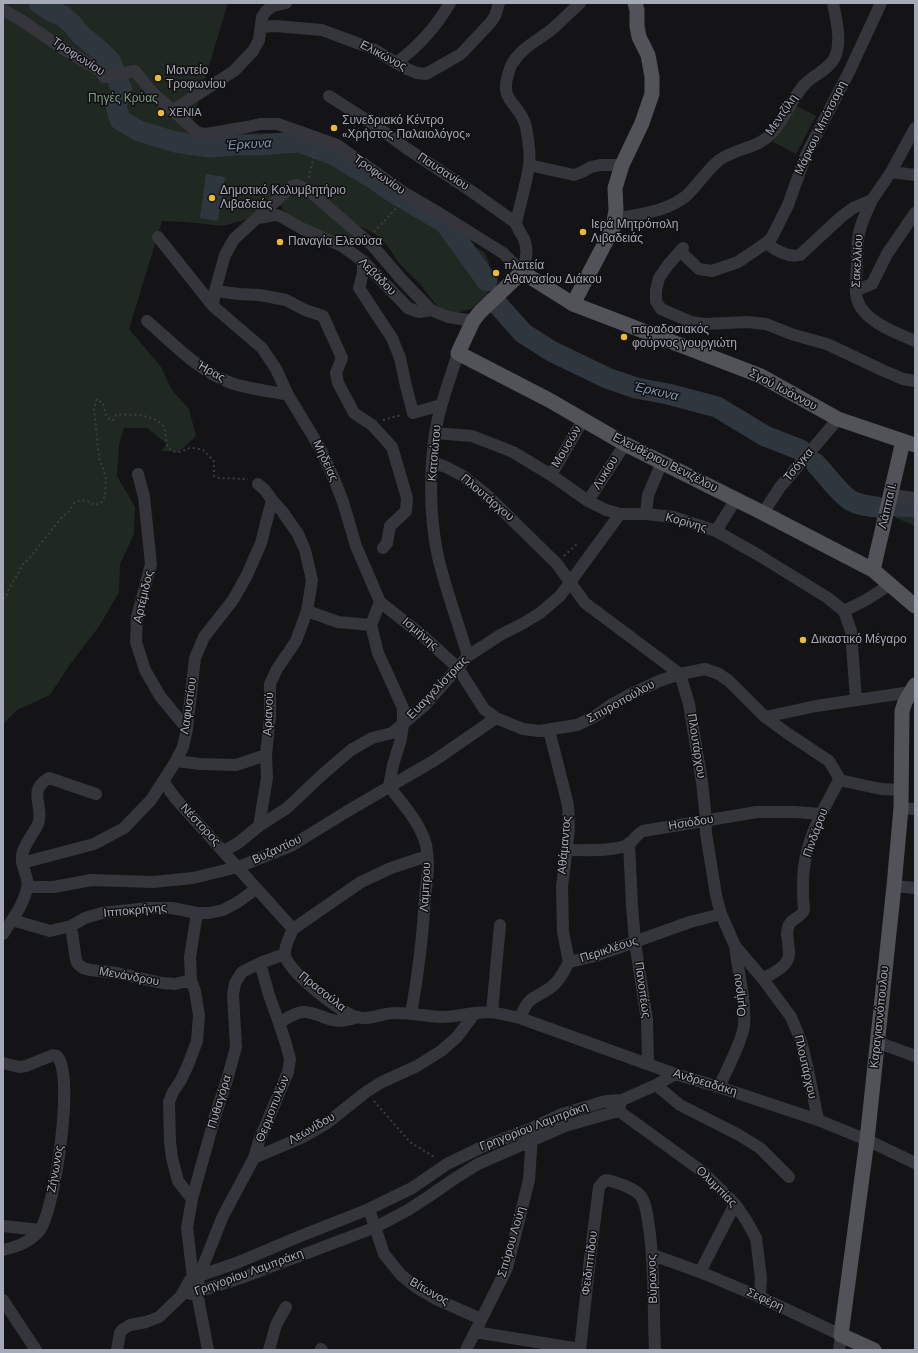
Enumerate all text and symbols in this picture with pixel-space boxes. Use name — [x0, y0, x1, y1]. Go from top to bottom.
street label: Τροφωνίου — [49, 35, 107, 79]
street label: Ελικώνος — [357, 38, 409, 74]
place label: Μαντείο Τροφωνίου — [166, 64, 226, 92]
marker: Μαντείο Τροφωνίου — [153, 73, 163, 83]
street label: Μάρκου Μπότσαρη — [792, 79, 850, 177]
park label: Πηγές Κρύας — [88, 92, 158, 106]
street label: Μεντζίλη — [763, 92, 801, 138]
place label: XENIA — [169, 106, 202, 120]
marker: XENIA — [156, 108, 166, 118]
place label: Συνεδριακό Κέντρο «Χρήστος Παλαιολόγος» — [342, 114, 470, 142]
marker: Συνεδριακό Κέντρο «Χρήστος Παλαιολόγος» — [329, 123, 339, 133]
water label: Έρκυνα — [226, 136, 272, 154]
street label: Παυσανίου — [415, 150, 471, 194]
street label: Τροφωνίου — [350, 152, 408, 198]
place label: Δημοτικό Κολυμβητήριο Λιβαδειάς — [220, 184, 346, 212]
marker: Δημοτικό Κολυμβητήριο Λιβαδειάς — [207, 193, 217, 203]
place label: Ιερά Μητρόπολη Λιβαδειάς — [591, 218, 678, 246]
marker: Ιερά Μητρόπολη Λιβαδειάς — [578, 227, 588, 237]
street label: Σακελλίου — [849, 234, 867, 288]
place label: Παναγία Ελεούσα — [288, 235, 382, 249]
marker: Παναγία Ελεούσα — [275, 237, 285, 247]
street label: Λεβάδου — [355, 255, 399, 299]
place label: πλατεία Αθανασίου Διάκου — [504, 259, 602, 287]
marker: πλατεία Αθανασίου Διάκου — [491, 268, 501, 278]
place label: παραδοσιακός φούρνος γουργιώτη — [632, 323, 737, 351]
marker: παραδοσιακός φούρνος γουργιώτη — [619, 332, 629, 342]
street label: Ήρας — [195, 358, 227, 386]
street label: Σγού Ιωάννου — [747, 366, 819, 414]
water label: Έρκυνα — [632, 379, 680, 405]
street label: Κατσιώτου — [425, 424, 445, 482]
street label: Μουσών — [549, 424, 585, 470]
street label: Ελευθέριου Βενιζέλου — [610, 430, 720, 496]
street label: Μηδείας — [309, 438, 341, 484]
street label: Τσόγκα — [781, 445, 817, 485]
street label: Λυκίου — [590, 454, 622, 492]
street label: Πλουτάρχου — [457, 472, 517, 524]
street label: Λάππα Ι. — [876, 482, 900, 530]
street label: Κορίνης — [664, 510, 708, 536]
street label: Αρτέμιδος — [131, 569, 157, 625]
street label: Ισμήνης — [399, 615, 441, 653]
place label: Δικαστικό Μέγαρο — [811, 633, 907, 647]
marker: Δικαστικό Μέγαρο — [798, 635, 808, 645]
street label: Ευαγγελίστριας — [404, 654, 472, 722]
street label: Λαφυστίου — [178, 677, 200, 735]
street label: Σπυροπούλου — [585, 677, 657, 727]
street label: Αριανού — [261, 692, 277, 736]
street label: Πλουτάρχου — [684, 713, 708, 779]
street label: Νέστορος — [177, 801, 223, 849]
street label: Πινδάρου — [801, 807, 831, 859]
street label: Ησιόδου — [667, 812, 715, 834]
street label: Αθάμαντος — [555, 815, 575, 875]
street label: Βυζαντίου — [250, 832, 304, 868]
street label: Λάμπρου — [418, 862, 434, 912]
street label: Ιπποκρήνης — [103, 901, 167, 921]
street label: Περικλέους — [578, 934, 640, 966]
street label: Πανοπέως — [631, 961, 653, 1019]
street label: Μενάνδρου — [98, 965, 160, 989]
street label: Καραγιαννόπουλου — [867, 965, 893, 1069]
street label: Πρασούλα — [296, 969, 348, 1015]
street label: Ομήρου — [730, 973, 750, 1017]
street label: Πλουτάρχου — [791, 1034, 819, 1100]
street label: Ανδρεαδάκη — [671, 1066, 739, 1100]
street label: Πυθαγόρα — [205, 1073, 235, 1131]
street label: Θερμοπυλών — [253, 1074, 293, 1144]
street label: Γρηγορίου Λαμπράκη — [478, 1100, 590, 1154]
street label: Λεωνίδου — [286, 1110, 338, 1148]
street label: Ζήνωνος — [45, 1144, 67, 1194]
street label: Ολυμπίας — [693, 1164, 739, 1210]
street label: Σπύρου Λούη — [495, 1205, 529, 1279]
street label: Φειδιππίδου — [579, 1230, 601, 1296]
street label: Γρηγορίου Λαμπράκη — [193, 1247, 305, 1299]
street label: Βύρωνος — [645, 1254, 661, 1304]
street label: Βίτωνος — [407, 1275, 451, 1309]
street label: Σεφέρη — [744, 1285, 786, 1315]

